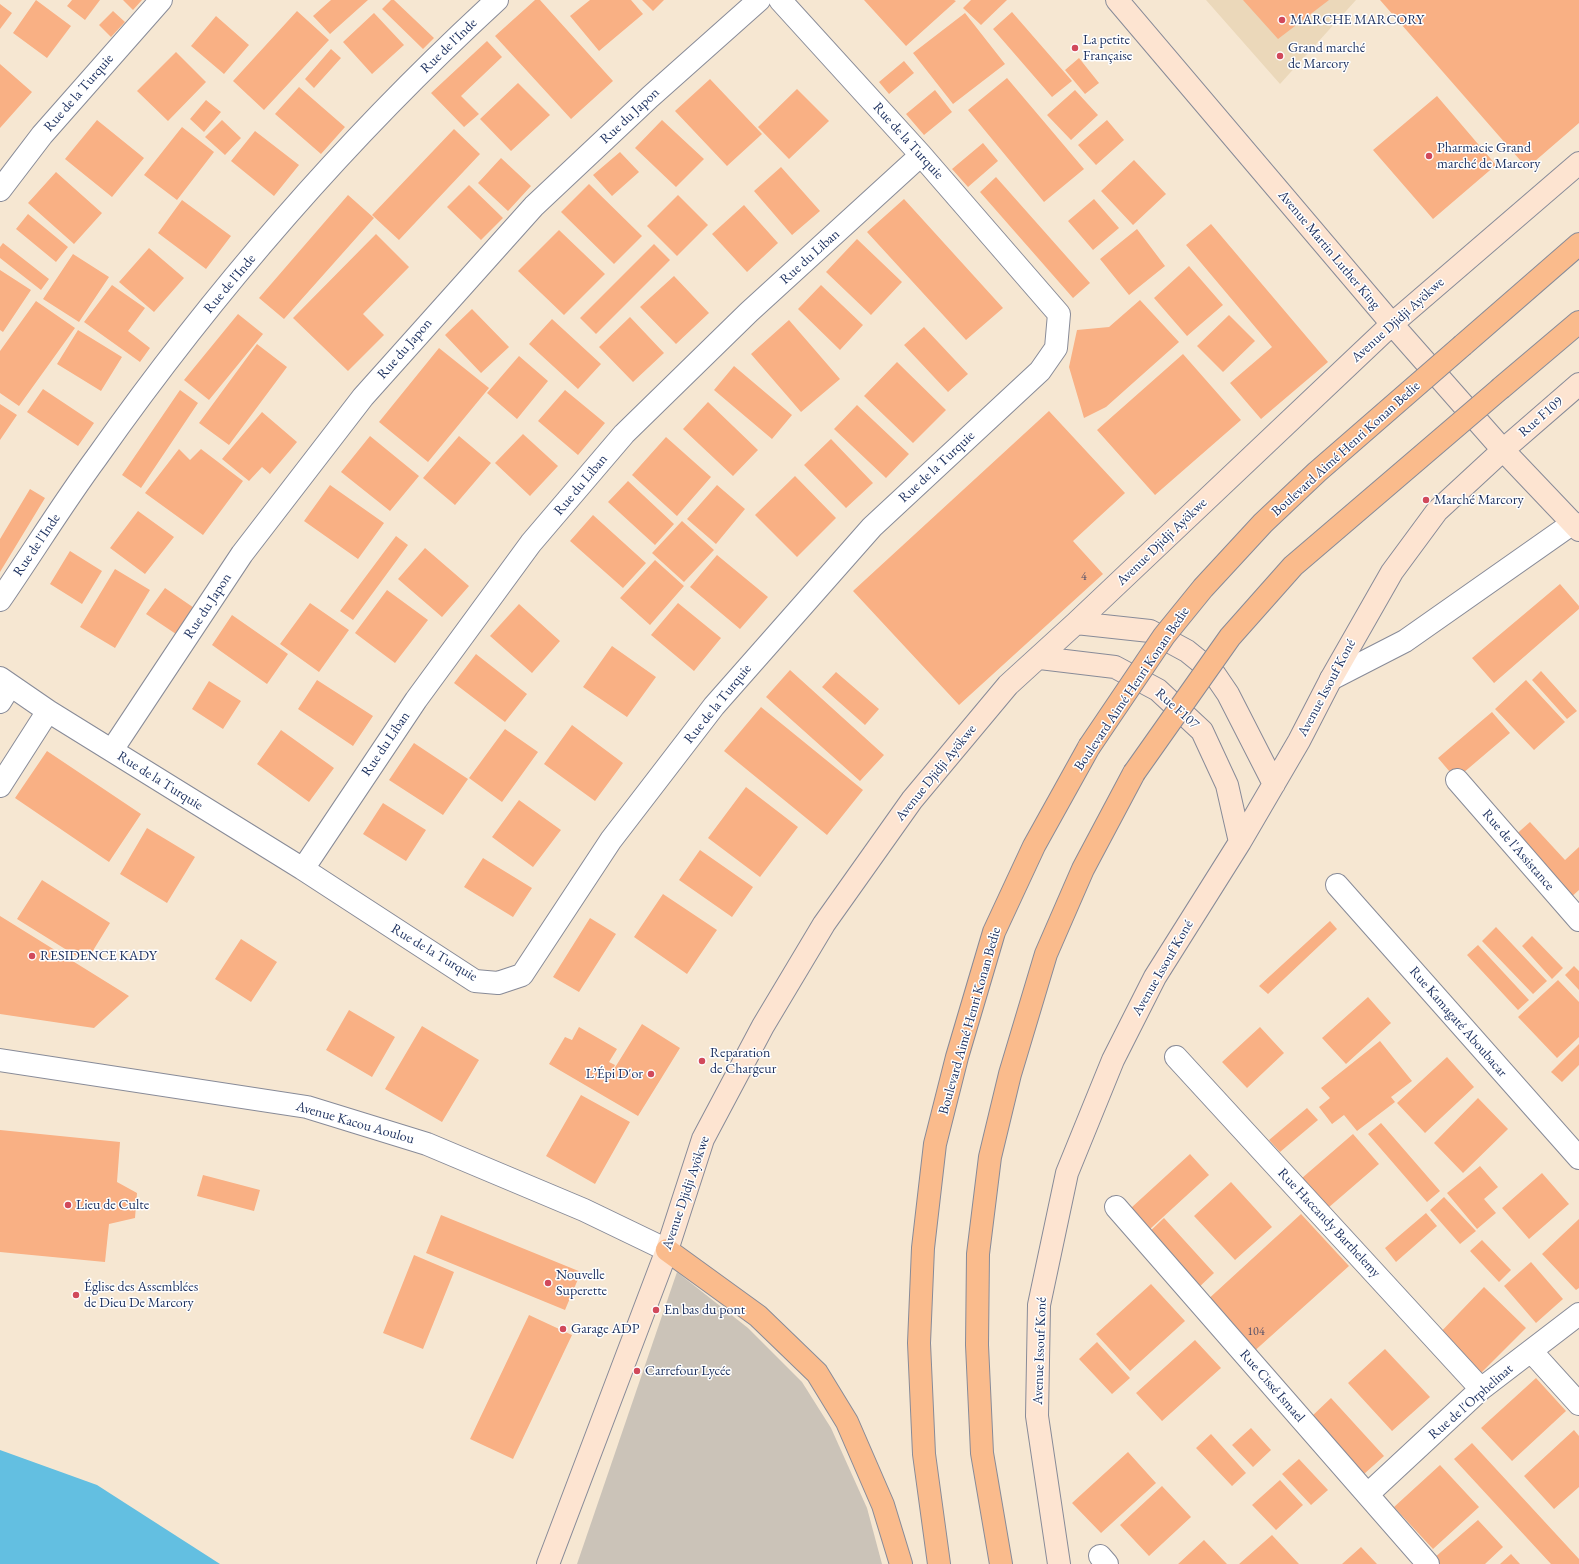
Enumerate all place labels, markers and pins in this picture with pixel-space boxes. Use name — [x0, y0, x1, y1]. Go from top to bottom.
place label: MARCHE MARCORY — [1290, 12, 1424, 28]
marker: MARCHE MARCORY — [1277, 15, 1287, 25]
place label: La petite Française — [1083, 32, 1132, 64]
place label: Grand marché de Marcory — [1288, 40, 1365, 72]
marker: La petite Française — [1070, 43, 1080, 53]
marker: Grand marché de Marcory — [1275, 51, 1285, 61]
place label: Pharmacie Grand marché de Marcory — [1437, 140, 1540, 172]
marker: Pharmacie Grand marché de Marcory — [1424, 151, 1434, 161]
place label: Marché Marcory — [1434, 492, 1524, 508]
marker: Marché Marcory — [1421, 495, 1431, 505]
place label: RESIDENCE KADY — [40, 948, 157, 964]
marker: RESIDENCE KADY — [27, 951, 37, 961]
place label: Reparation de Chargeur — [710, 1045, 776, 1078]
marker: Reparation de Chargeur — [697, 1056, 707, 1066]
place label: L’Épi D'or — [586, 1066, 643, 1082]
marker: L’Épi D'or — [646, 1069, 656, 1079]
place label: Lieu de Culte — [76, 1197, 149, 1213]
marker: Lieu de Culte — [63, 1200, 73, 1210]
place label: Nouvelle Superette — [556, 1267, 607, 1300]
marker: Nouvelle Superette — [543, 1278, 553, 1288]
place label: Église des Assemblées de Dieu De Marcory — [84, 1279, 198, 1312]
marker: Église des Assemblées de Dieu De Marcory — [71, 1290, 81, 1300]
place label: En bas du pont — [664, 1302, 745, 1318]
marker: En bas du pont — [651, 1305, 661, 1315]
place label: Garage ADP — [571, 1321, 639, 1337]
marker: Garage ADP — [558, 1324, 568, 1334]
place label: Carrefour Lycée — [645, 1363, 731, 1379]
marker: Carrefour Lycée — [632, 1366, 642, 1376]

